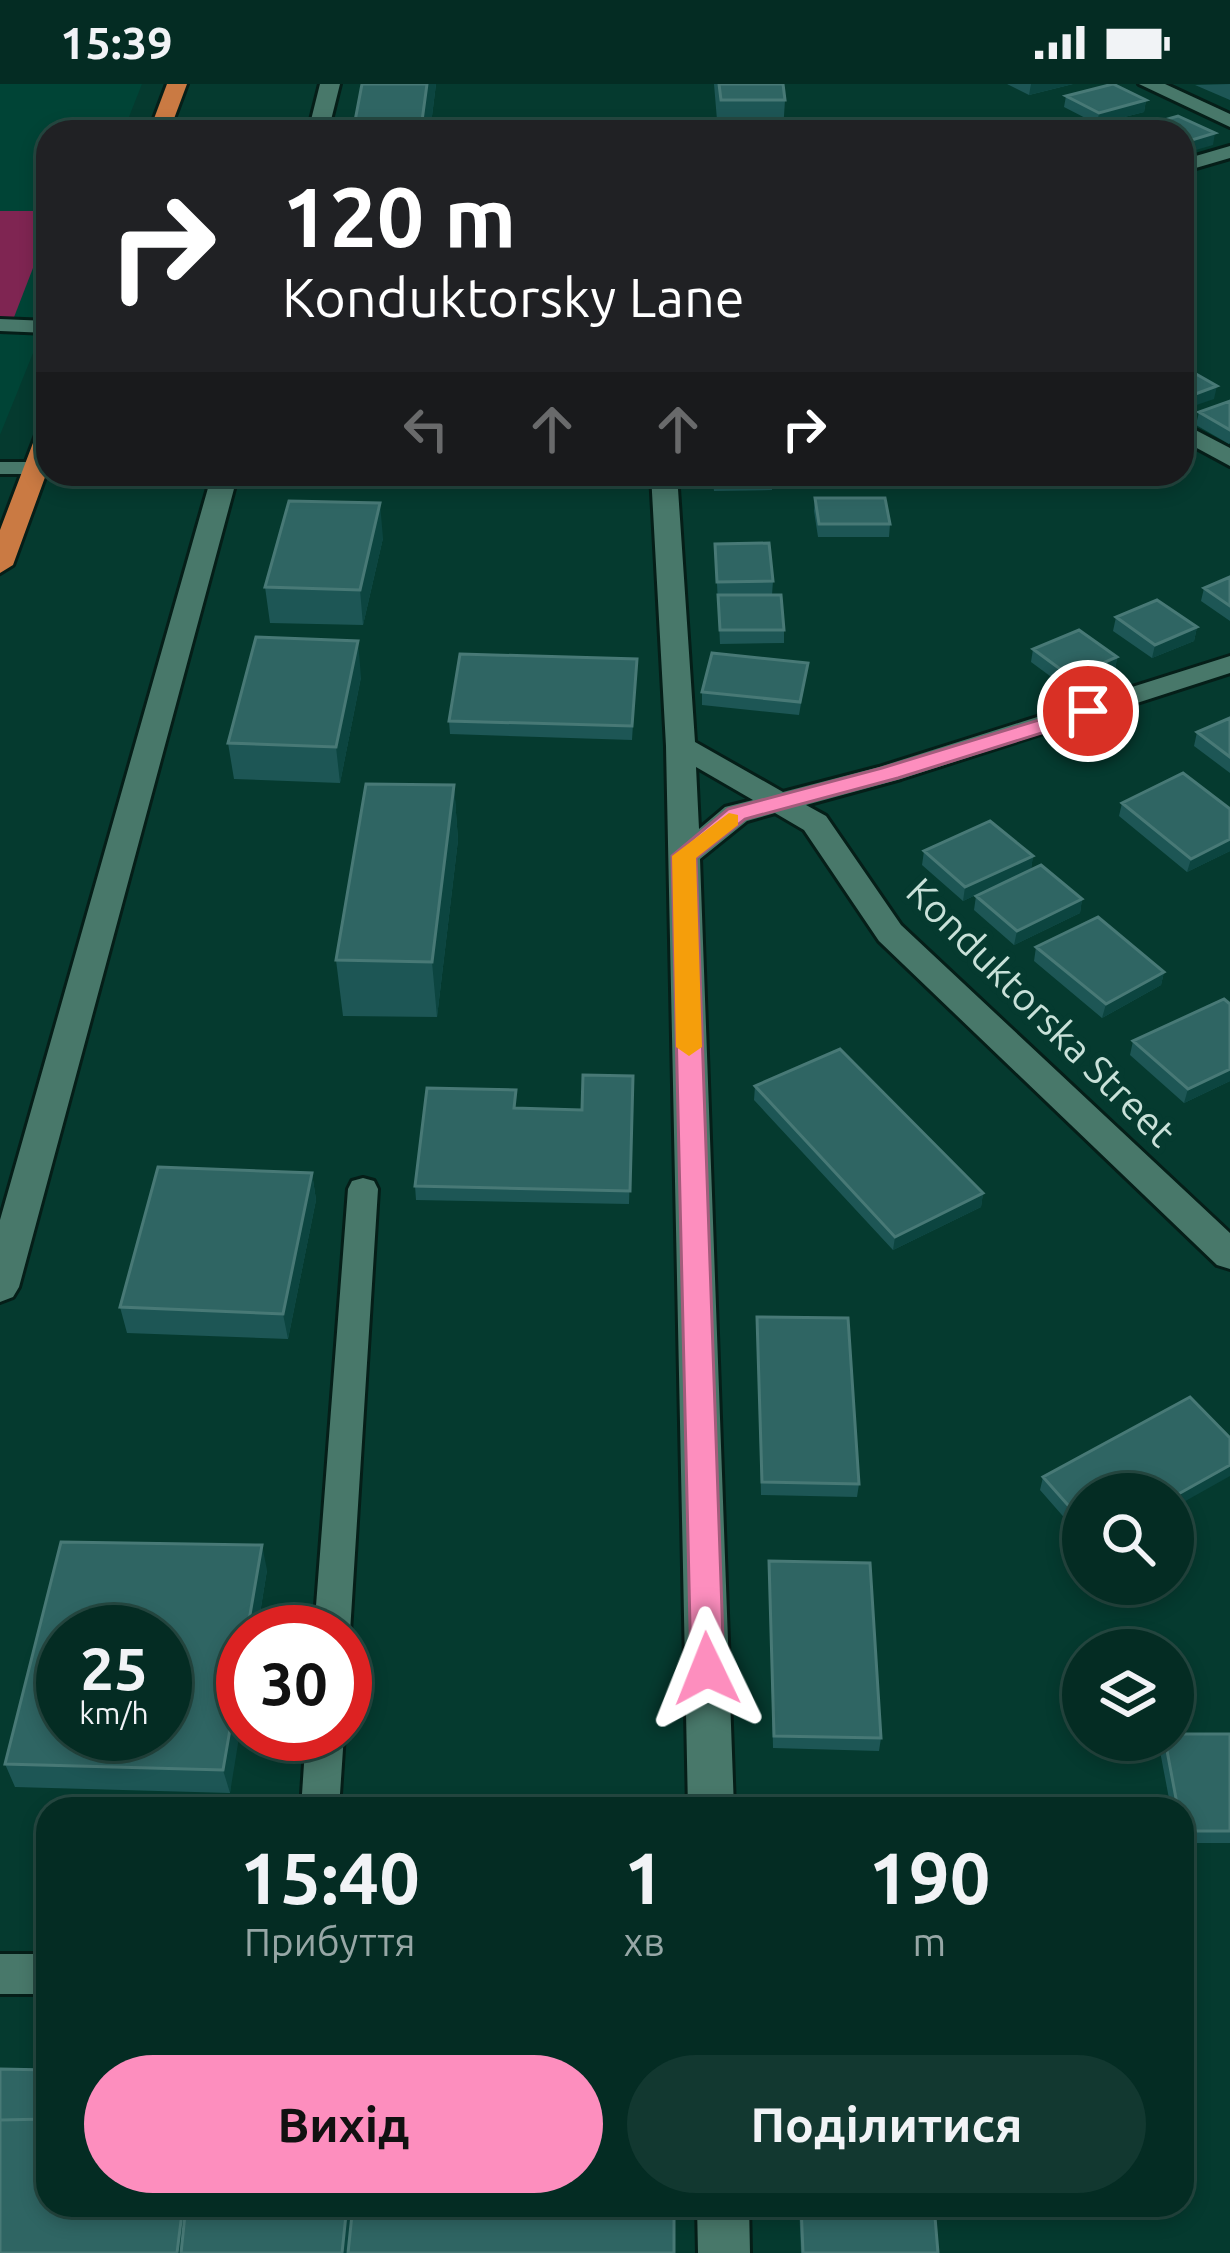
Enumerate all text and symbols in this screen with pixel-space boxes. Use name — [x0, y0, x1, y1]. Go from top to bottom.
text: 15:39 — [60, 17, 173, 68]
icon: right — [84, 168, 240, 324]
text: 120 m — [282, 169, 516, 263]
text: Konduktorsky Lane — [282, 267, 745, 327]
icon: left — [393, 396, 459, 462]
icon: ahead — [519, 396, 585, 462]
icon: ahead — [645, 396, 711, 462]
icon: right — [771, 396, 837, 462]
pin — [1037, 660, 1139, 762]
icon: arrive — [1055, 678, 1121, 744]
street label: Konduktorska Street — [899, 869, 1184, 1154]
map controls — [1062, 1473, 1194, 1761]
button: search — [1062, 1473, 1194, 1605]
speed limit sign: 30 — [216, 1605, 372, 1761]
position arrow — [644, 1606, 770, 1732]
button: layers — [1062, 1629, 1194, 1761]
text: 25 — [80, 1634, 148, 1701]
text: km/h — [79, 1696, 149, 1730]
text: 15:40 — [240, 1837, 420, 1918]
text: 1 — [624, 1837, 664, 1918]
text: 190 — [868, 1837, 990, 1918]
text: Прибуття — [244, 1920, 416, 1963]
text: хв — [624, 1920, 665, 1963]
text: m — [913, 1920, 946, 1963]
button: Вихід — [84, 2055, 603, 2193]
button: Поділитися — [627, 2055, 1146, 2193]

